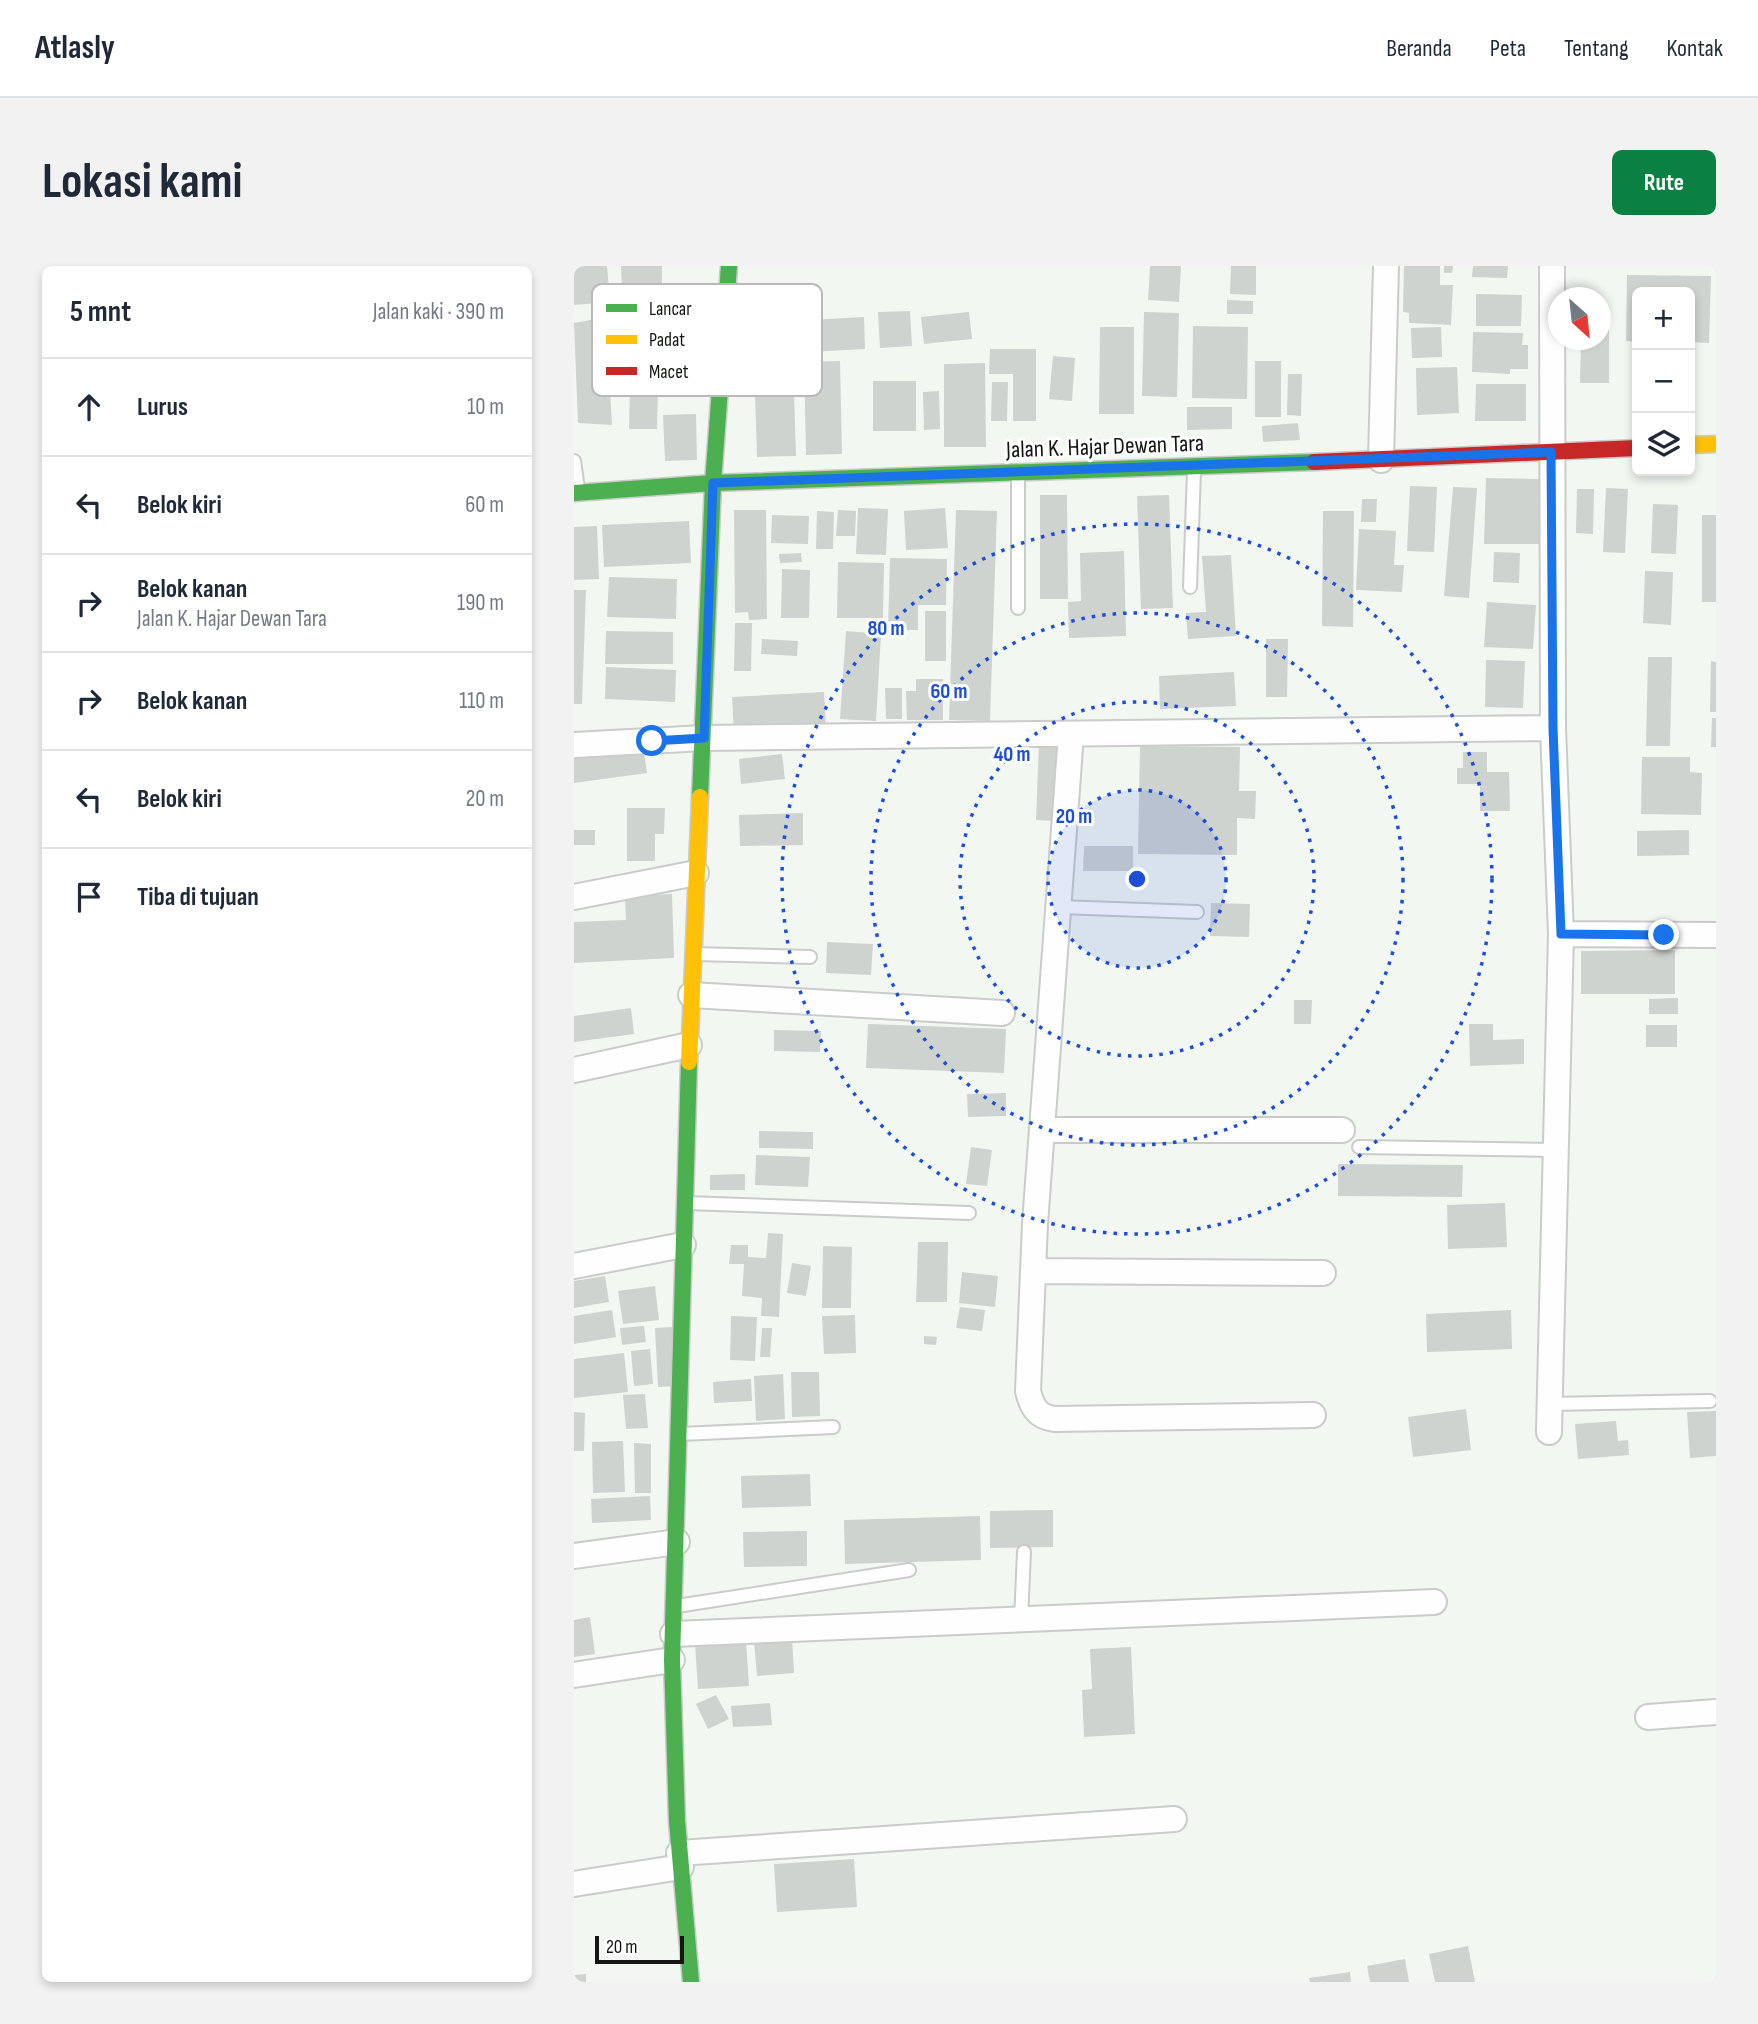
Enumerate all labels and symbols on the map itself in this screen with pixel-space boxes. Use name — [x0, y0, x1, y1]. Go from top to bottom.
legend — [592, 284, 822, 396]
north arrow — [1548, 287, 1611, 350]
text: Lancar — [649, 298, 692, 321]
text: Padat — [649, 329, 685, 352]
text: Macet — [649, 361, 689, 384]
street label: Jalan K. Hajar Dewan Tara — [1004, 429, 1205, 464]
text: 80 m — [867, 616, 905, 641]
text: 60 m — [930, 679, 968, 704]
route start — [636, 725, 667, 756]
text: 40 m — [994, 742, 1030, 767]
text: 20 m — [1056, 804, 1092, 829]
centre of rings — [1125, 867, 1149, 891]
route end — [1648, 919, 1679, 950]
scale bar — [595, 1933, 684, 1965]

